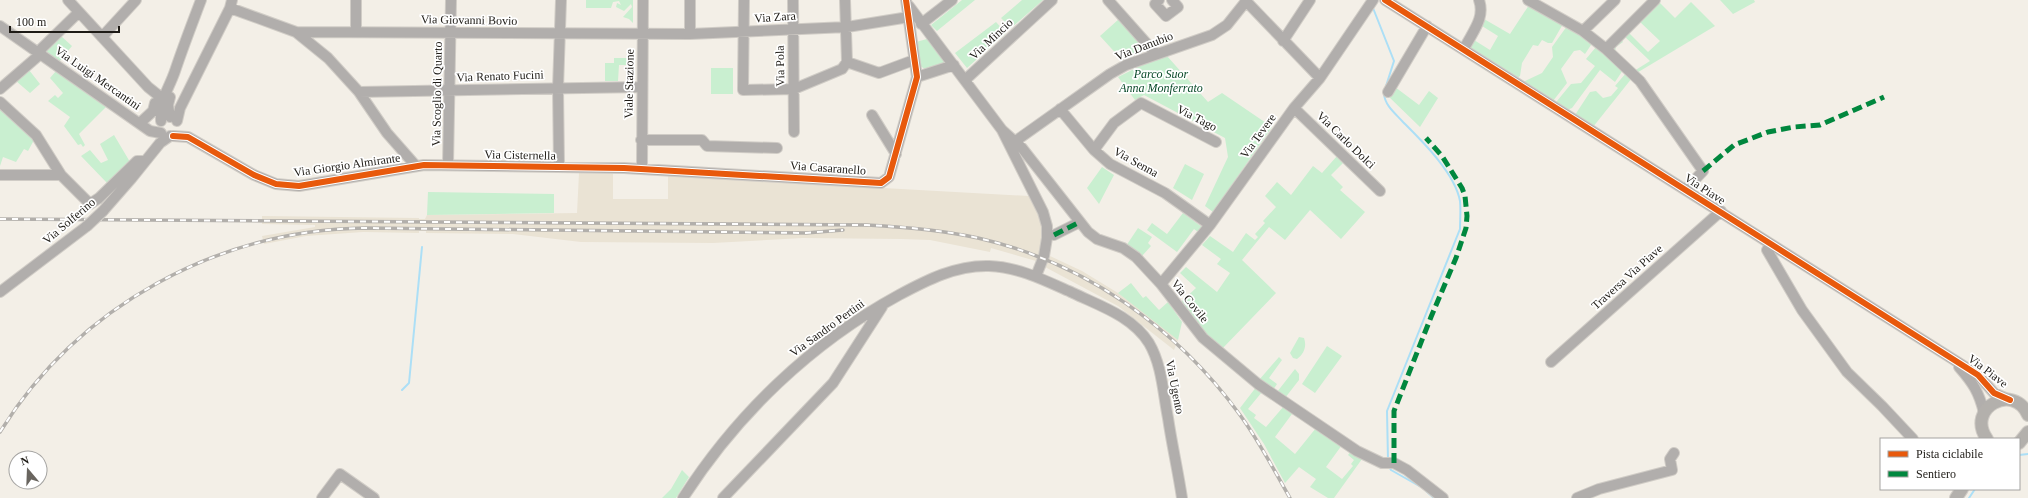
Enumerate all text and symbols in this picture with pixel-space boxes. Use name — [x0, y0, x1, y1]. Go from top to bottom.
scale bar — [10, 8, 119, 34]
street label: Via Zara — [754, 9, 797, 25]
street label: Via Giovanni Bovio — [421, 12, 517, 28]
text: 100 m — [16, 15, 47, 29]
street label: Via Mincio — [966, 15, 1016, 63]
street label: Via Danubio — [1113, 29, 1175, 63]
street label: Via Scoglio di Quarto — [429, 41, 445, 147]
street label: Via Luigi Mercantini — [53, 43, 144, 113]
street label: Via Pola — [773, 45, 787, 87]
street label: Viale Stazione — [621, 49, 637, 119]
street label: Via Renato Fucini — [456, 67, 545, 85]
park label: Parco Suor Anna Monferrato — [1118, 67, 1203, 95]
street label: Via Tago — [1175, 102, 1219, 134]
street label: Via Carlo Dolci — [1314, 109, 1379, 172]
street label: Via Tevere — [1237, 111, 1279, 161]
street label: Via Senna — [1111, 144, 1161, 180]
street label: Via Cisternella — [484, 147, 557, 163]
street label: Via Giorgio Almirante — [293, 151, 401, 179]
street label: Via Casaranello — [789, 158, 867, 178]
street label: Via Piave — [1682, 171, 1728, 207]
street label: Via Solferino — [40, 195, 98, 247]
street label: Traversa Via Piave — [1589, 241, 1665, 313]
street label: Via Covile — [1168, 277, 1212, 325]
street label: Via Sandro Pertini — [787, 296, 867, 360]
street label: Via Piave — [1965, 351, 2011, 391]
street label: Via Ugento — [1163, 359, 1187, 415]
legend — [1880, 438, 2020, 490]
text: Pista ciclabile — [1916, 447, 1983, 461]
north arrow — [8, 450, 48, 490]
text: N — [19, 454, 31, 468]
text: Sentiero — [1916, 467, 1956, 481]

